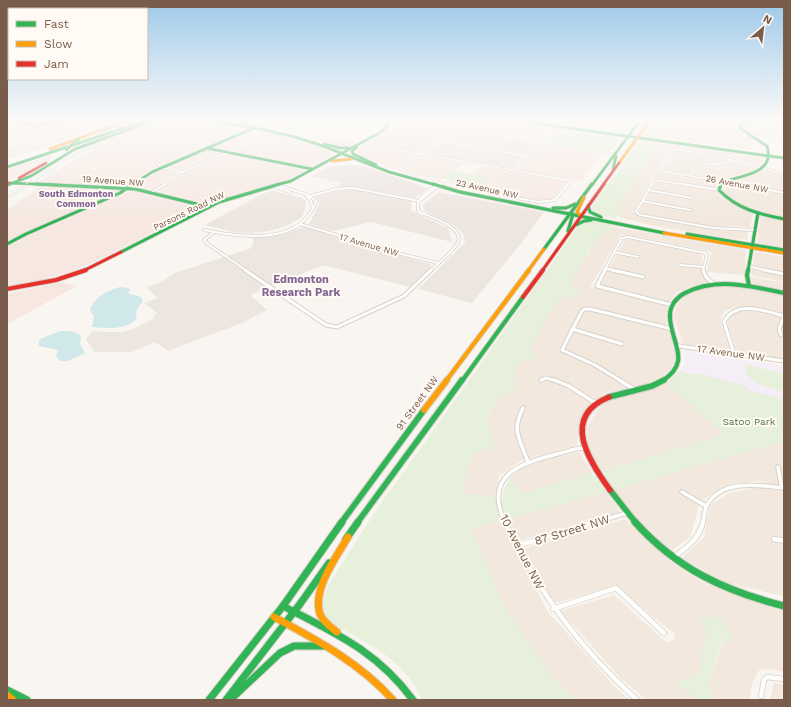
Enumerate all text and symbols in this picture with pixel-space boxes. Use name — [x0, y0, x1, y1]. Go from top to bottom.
legend — [8, 8, 148, 80]
north arrow — [743, 8, 783, 48]
text: N — [761, 12, 774, 27]
text: Fast — [44, 17, 69, 31]
text: Slow — [44, 37, 72, 51]
text: Jam — [44, 57, 69, 71]
street label: 26 Avenue NW — [705, 173, 770, 195]
street label: 19 Avenue NW — [82, 174, 145, 188]
street label: 23 Avenue NW — [455, 178, 519, 201]
district label: South Edmonton Common — [39, 189, 114, 209]
street label: Parsons Road NW — [152, 189, 227, 233]
street label: 17 Avenue NW — [338, 232, 400, 258]
district label: Edmonton Research Park — [262, 273, 340, 299]
street label: 17 Avenue NW — [697, 343, 766, 363]
street label: 91 Street NW — [394, 374, 440, 432]
park label: Satoo Park — [723, 416, 776, 427]
street label: 10 Avenue NW — [497, 512, 547, 592]
street label: 87 Street NW — [533, 512, 612, 548]

